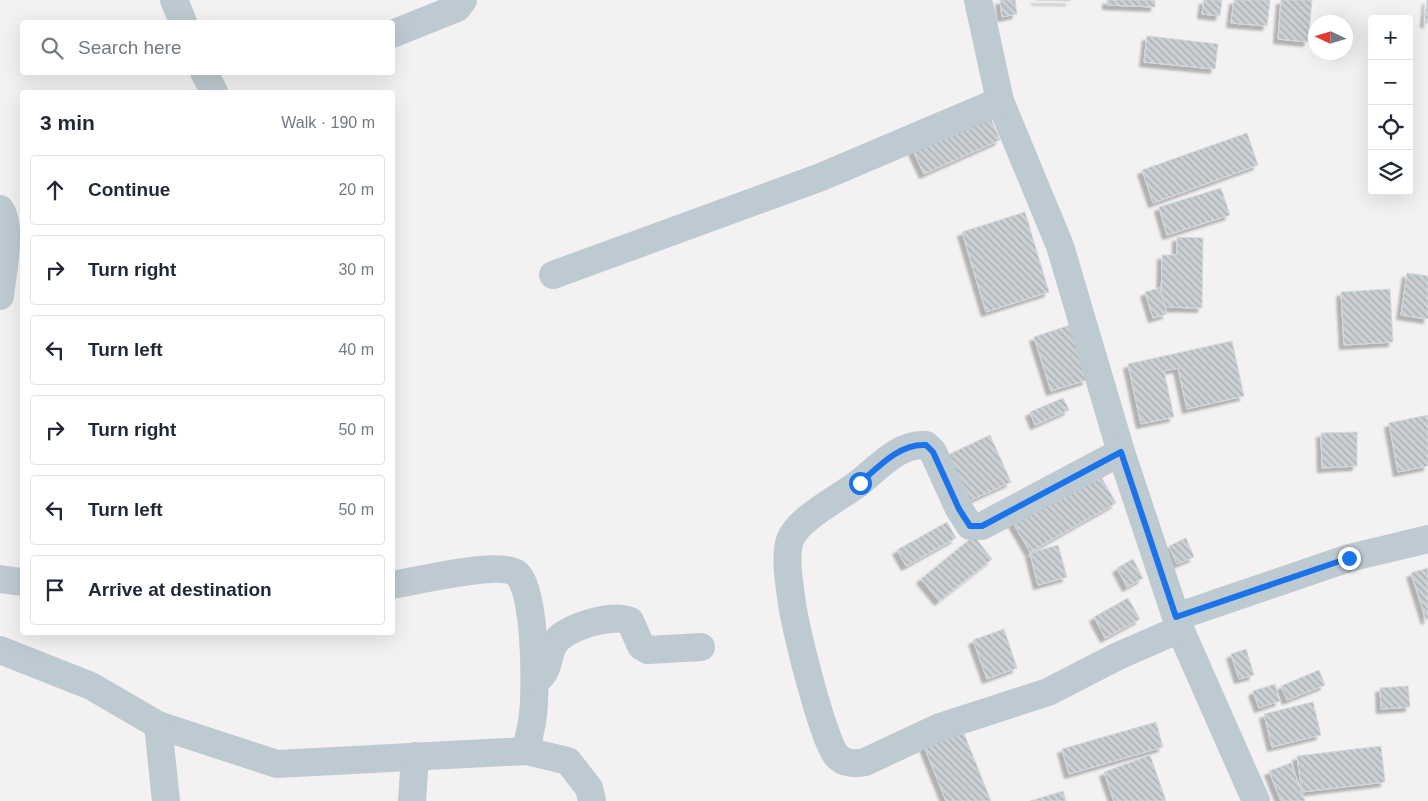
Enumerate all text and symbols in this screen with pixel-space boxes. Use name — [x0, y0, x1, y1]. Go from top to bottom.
north arrow — [1308, 15, 1353, 60]
map controls — [1368, 15, 1413, 195]
button: + — [1368, 15, 1413, 60]
search box — [20, 20, 395, 75]
icon: search — [38, 34, 66, 62]
text: Search here — [78, 37, 182, 58]
button: − — [1368, 60, 1413, 105]
button: locate — [1368, 105, 1413, 150]
text: 3 min — [40, 111, 95, 134]
text: Walk · 190 m — [281, 114, 375, 131]
button: layers — [1368, 150, 1413, 195]
icon: ahead — [41, 176, 69, 204]
text: Continue — [88, 179, 170, 200]
text: 20 m — [338, 181, 374, 198]
icon: right — [41, 256, 69, 284]
text: Turn right — [88, 259, 176, 280]
text: 30 m — [338, 261, 374, 278]
icon: left — [41, 336, 69, 364]
text: Turn left — [88, 339, 163, 360]
text: 40 m — [338, 341, 374, 358]
icon: right — [41, 416, 69, 444]
text: Turn right — [88, 419, 176, 440]
text: 50 m — [338, 421, 374, 438]
route start — [849, 472, 872, 495]
icon: left — [41, 496, 69, 524]
text: Turn left — [88, 499, 163, 520]
text: 50 m — [338, 501, 374, 518]
route end — [1338, 547, 1361, 570]
icon: arrive — [41, 576, 69, 604]
text: Arrive at destination — [88, 579, 272, 600]

